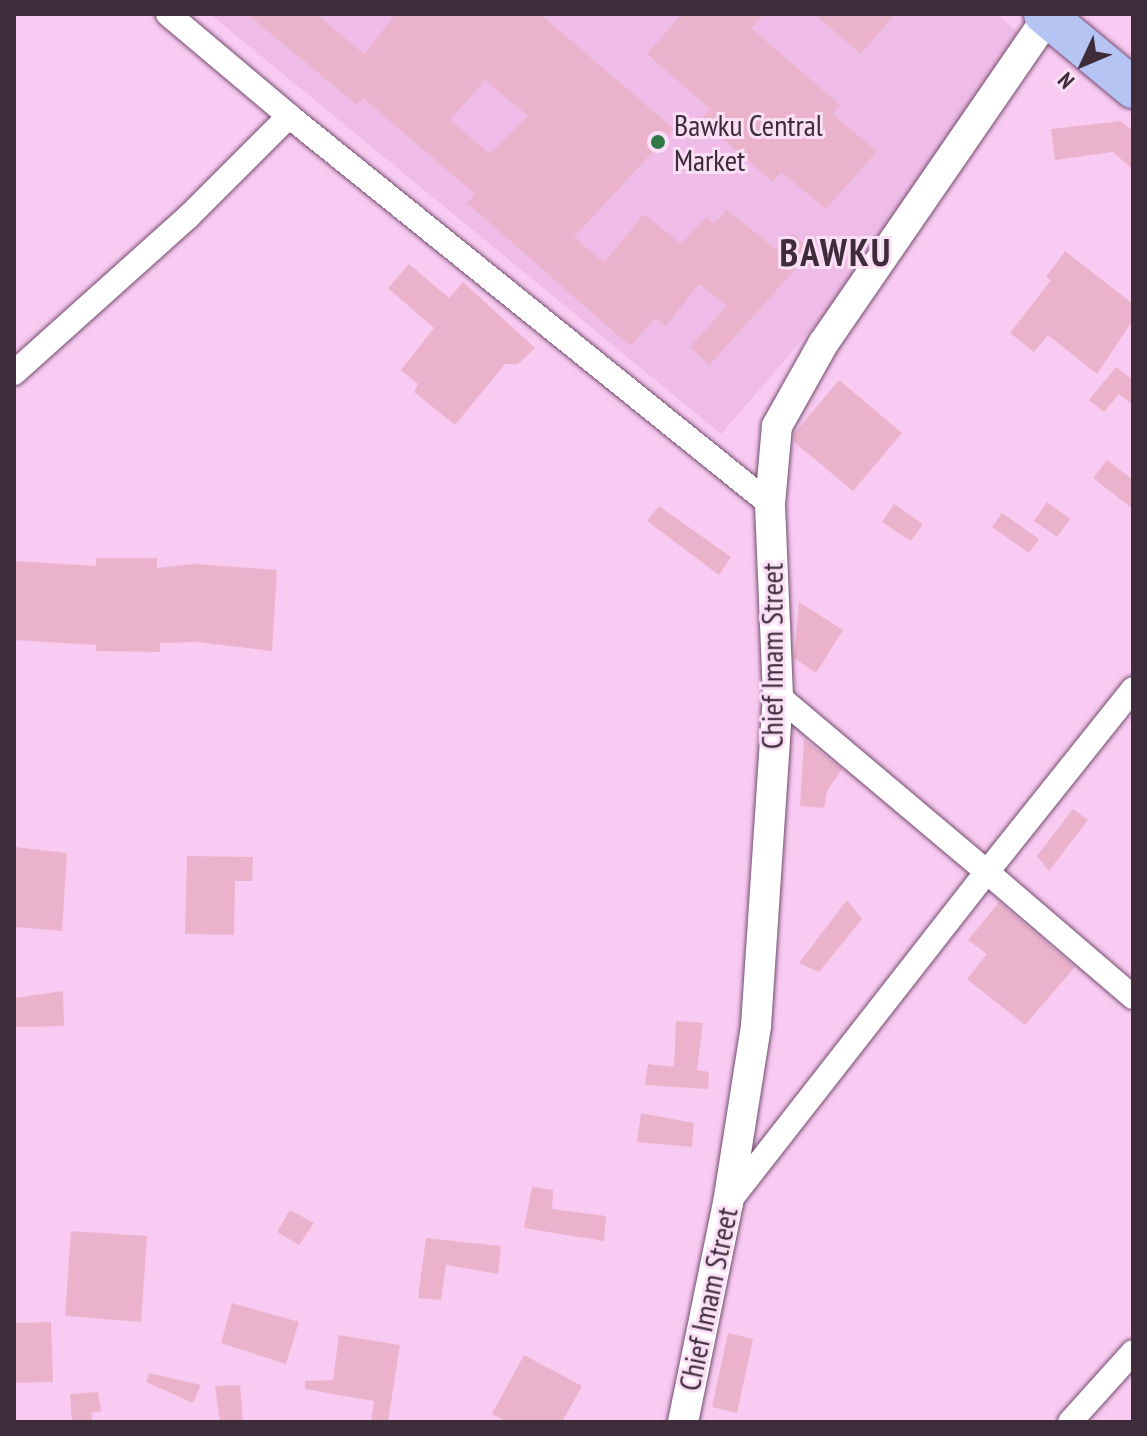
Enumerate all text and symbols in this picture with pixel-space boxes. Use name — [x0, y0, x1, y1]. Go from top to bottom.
north arrow — [1043, 24, 1123, 104]
text: N — [1052, 67, 1080, 95]
place label: Bawku Central Market — [674, 107, 823, 178]
marker: Bawku Central Market — [649, 133, 667, 151]
district label: BAWKU — [780, 229, 892, 275]
street label: Chief Imam Street — [754, 563, 790, 749]
street label: Chief Imam Street — [671, 1204, 745, 1394]

